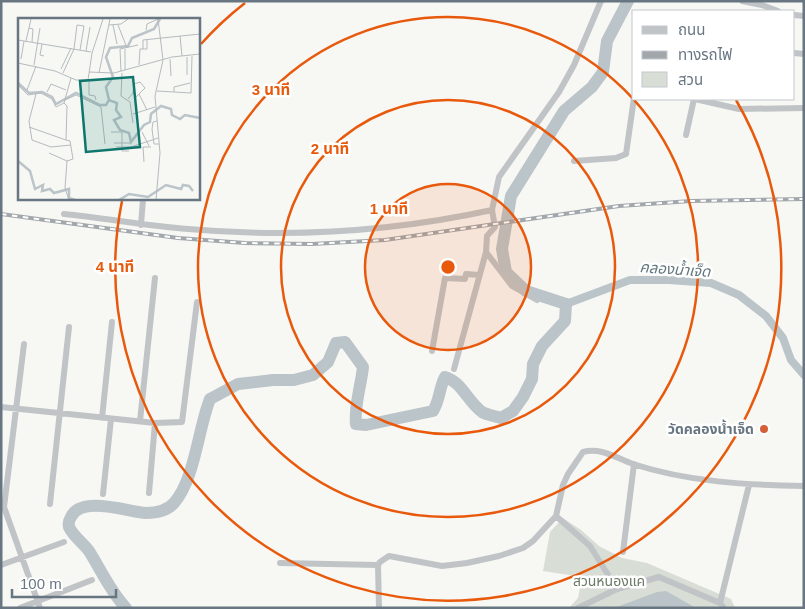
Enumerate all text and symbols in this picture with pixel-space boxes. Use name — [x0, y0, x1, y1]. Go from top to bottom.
legend — [632, 10, 795, 100]
inset map — [18, 18, 200, 200]
text: ถนน — [678, 21, 705, 38]
text: ทางรถไฟ — [678, 46, 732, 63]
text: สวน — [678, 71, 703, 88]
text: 3 นาที — [252, 81, 290, 98]
text: 2 นาที — [311, 140, 349, 157]
text: 1 นาที — [370, 200, 408, 217]
water label: คลองน้ำเจ็ด — [639, 256, 712, 280]
text: 4 นาที — [96, 258, 134, 275]
centre of rings — [439, 258, 457, 276]
place label: วัดคลองน้ำเจ็ด — [668, 419, 754, 437]
marker: วัดคลองน้ำเจ็ด — [758, 423, 770, 435]
scale bar — [12, 566, 116, 598]
park label: สวนหนองแค — [573, 573, 645, 589]
text: 100 m — [20, 575, 62, 592]

